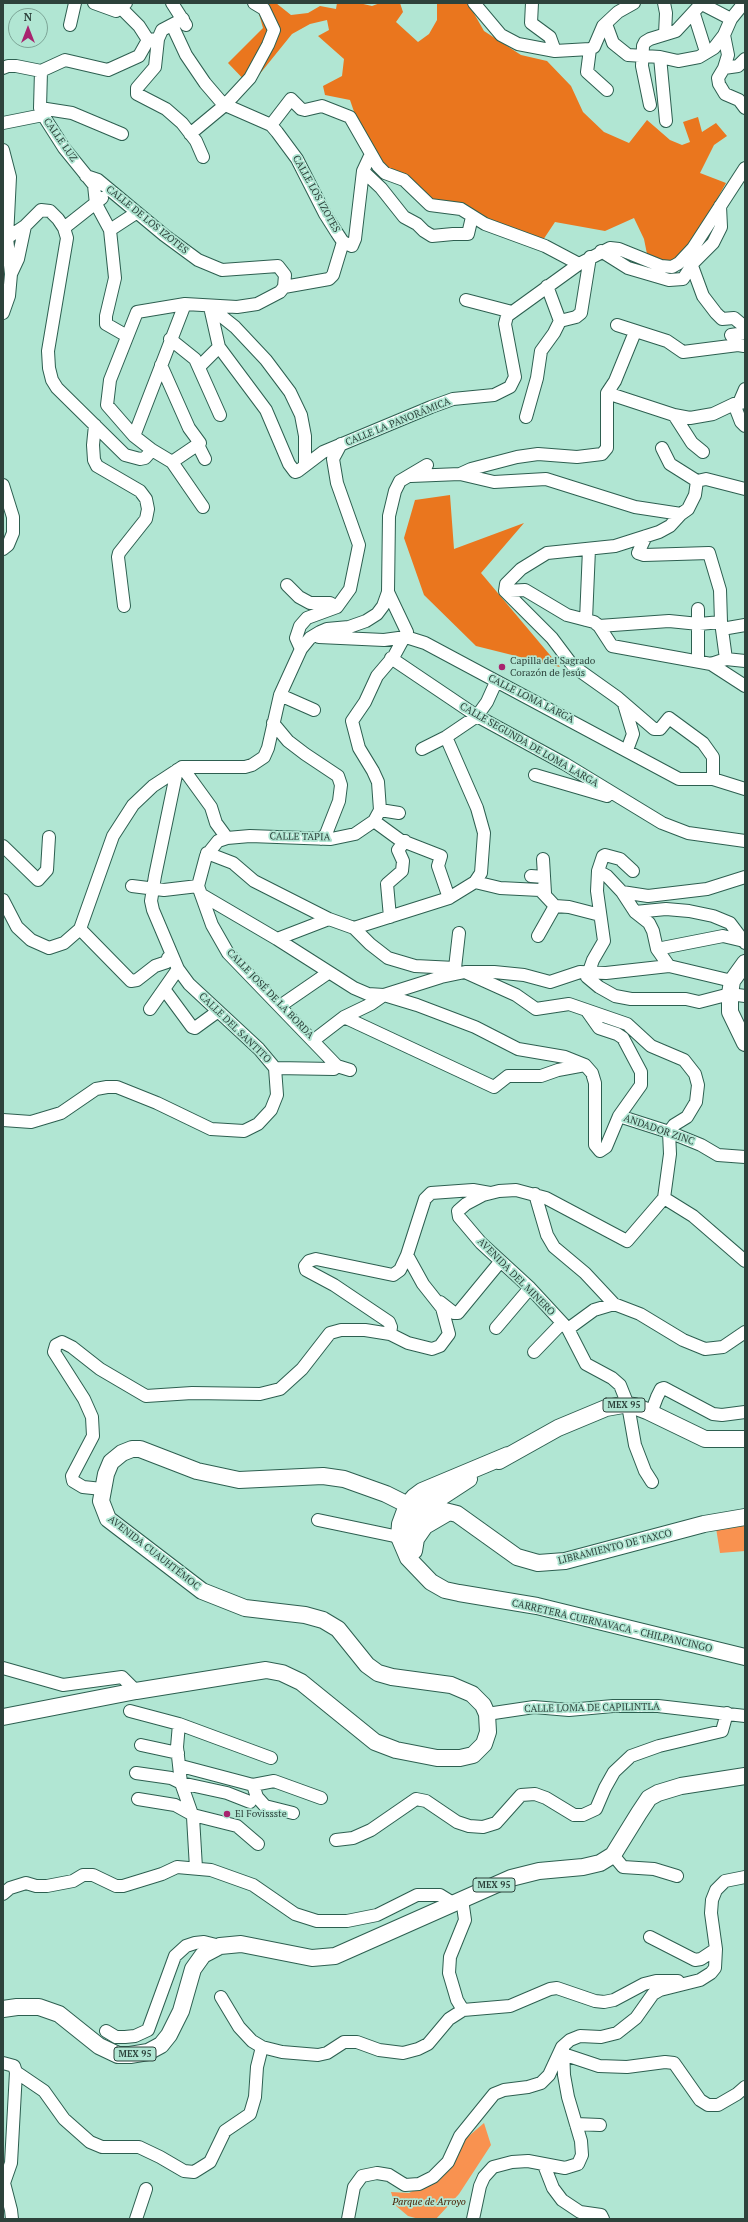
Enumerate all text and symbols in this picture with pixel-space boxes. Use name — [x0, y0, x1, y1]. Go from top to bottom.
north arrow — [8, 8, 48, 48]
text: N — [24, 10, 32, 24]
street label: CALLE LUZ — [41, 116, 79, 164]
street label: CALLE LOS IZOTES — [290, 153, 342, 235]
street label: CALLE DE LOS IZOTES — [104, 183, 190, 257]
street label: CALLE LA PANORÁMICA — [344, 395, 452, 449]
place label: Capilla del Sagrado Corazón de Jesús — [510, 655, 595, 678]
marker: Capilla del Sagrado Corazón de Jesús — [497, 662, 507, 672]
street label: CALLE LOMA LARGA — [486, 672, 576, 726]
street label: CALLE SEGUNDA DE LOMA LARGA — [458, 700, 600, 790]
street label: CALLE TAPIA — [270, 830, 330, 844]
street label: CALLE JOSÉ DE LA BORDA — [224, 947, 316, 1041]
street label: CALLE DEL SANTITO — [196, 990, 274, 1066]
street label: ANDADOR ZINC — [622, 1112, 696, 1148]
street label: AVENIDA DEL MINERO — [475, 1236, 557, 1318]
road number: MEX 95 — [603, 1398, 645, 1412]
street label: AVENIDA CUAUHTÉMOC — [106, 1513, 202, 1593]
street label: LIBRAMIENTO DE TAXCO — [557, 1527, 673, 1567]
street label: CARRETERA CUERNAVACA - CHILPANCINGO — [510, 1597, 714, 1655]
street label: CALLE LOMA DE CAPILINTLA — [524, 1701, 660, 1715]
place label: El Fovissste — [235, 1808, 287, 1820]
marker: El Fovissste — [222, 1809, 232, 1819]
road number: MEX 95 — [473, 1878, 515, 1892]
road number: MEX 95 — [114, 2047, 156, 2061]
park label: Parque de Arroyo — [392, 2196, 466, 2208]

